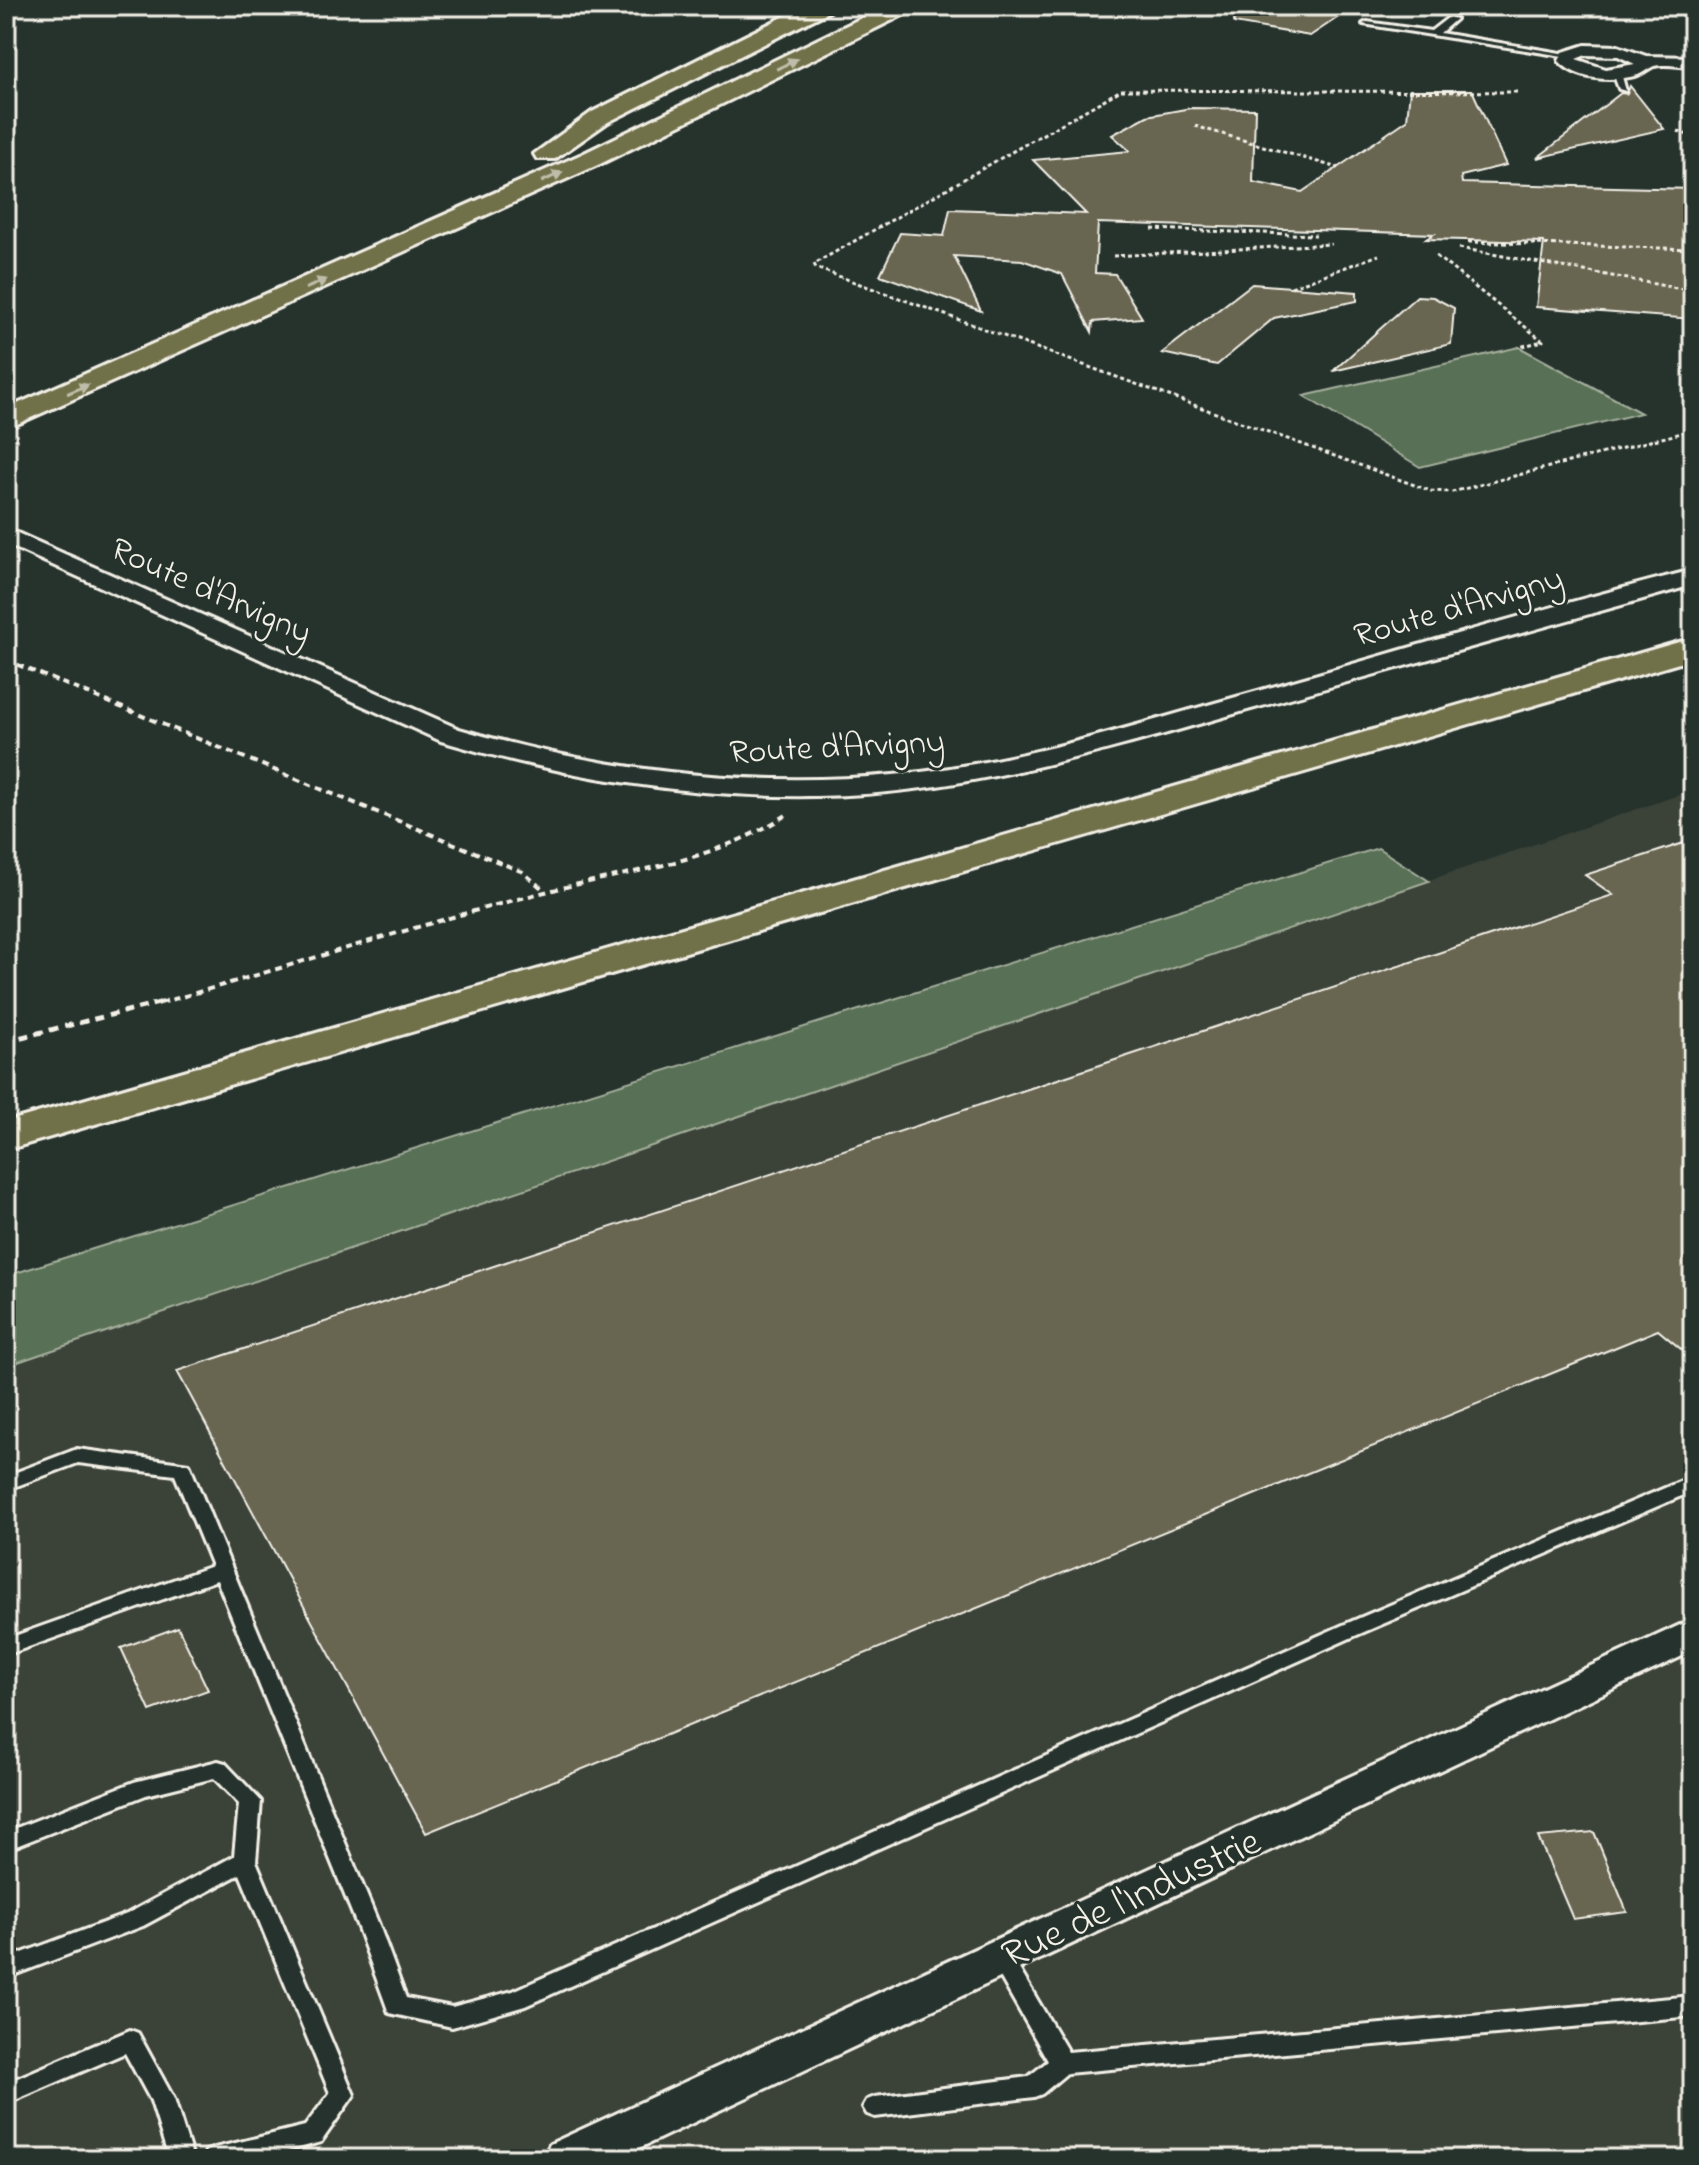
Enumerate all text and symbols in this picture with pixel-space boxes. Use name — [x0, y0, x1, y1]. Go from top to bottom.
one-way arrow — [775, 57, 798, 71]
one-way arrow — [541, 170, 564, 183]
one-way arrow — [304, 277, 327, 291]
one-way arrow — [66, 383, 90, 396]
street label: Route d'Arvigny — [102, 526, 319, 659]
street label: Route d'Arvigny — [1349, 555, 1569, 663]
street label: Route d'Arvigny — [728, 718, 946, 780]
street label: Rue de l'Industrie — [993, 1814, 1271, 1986]

